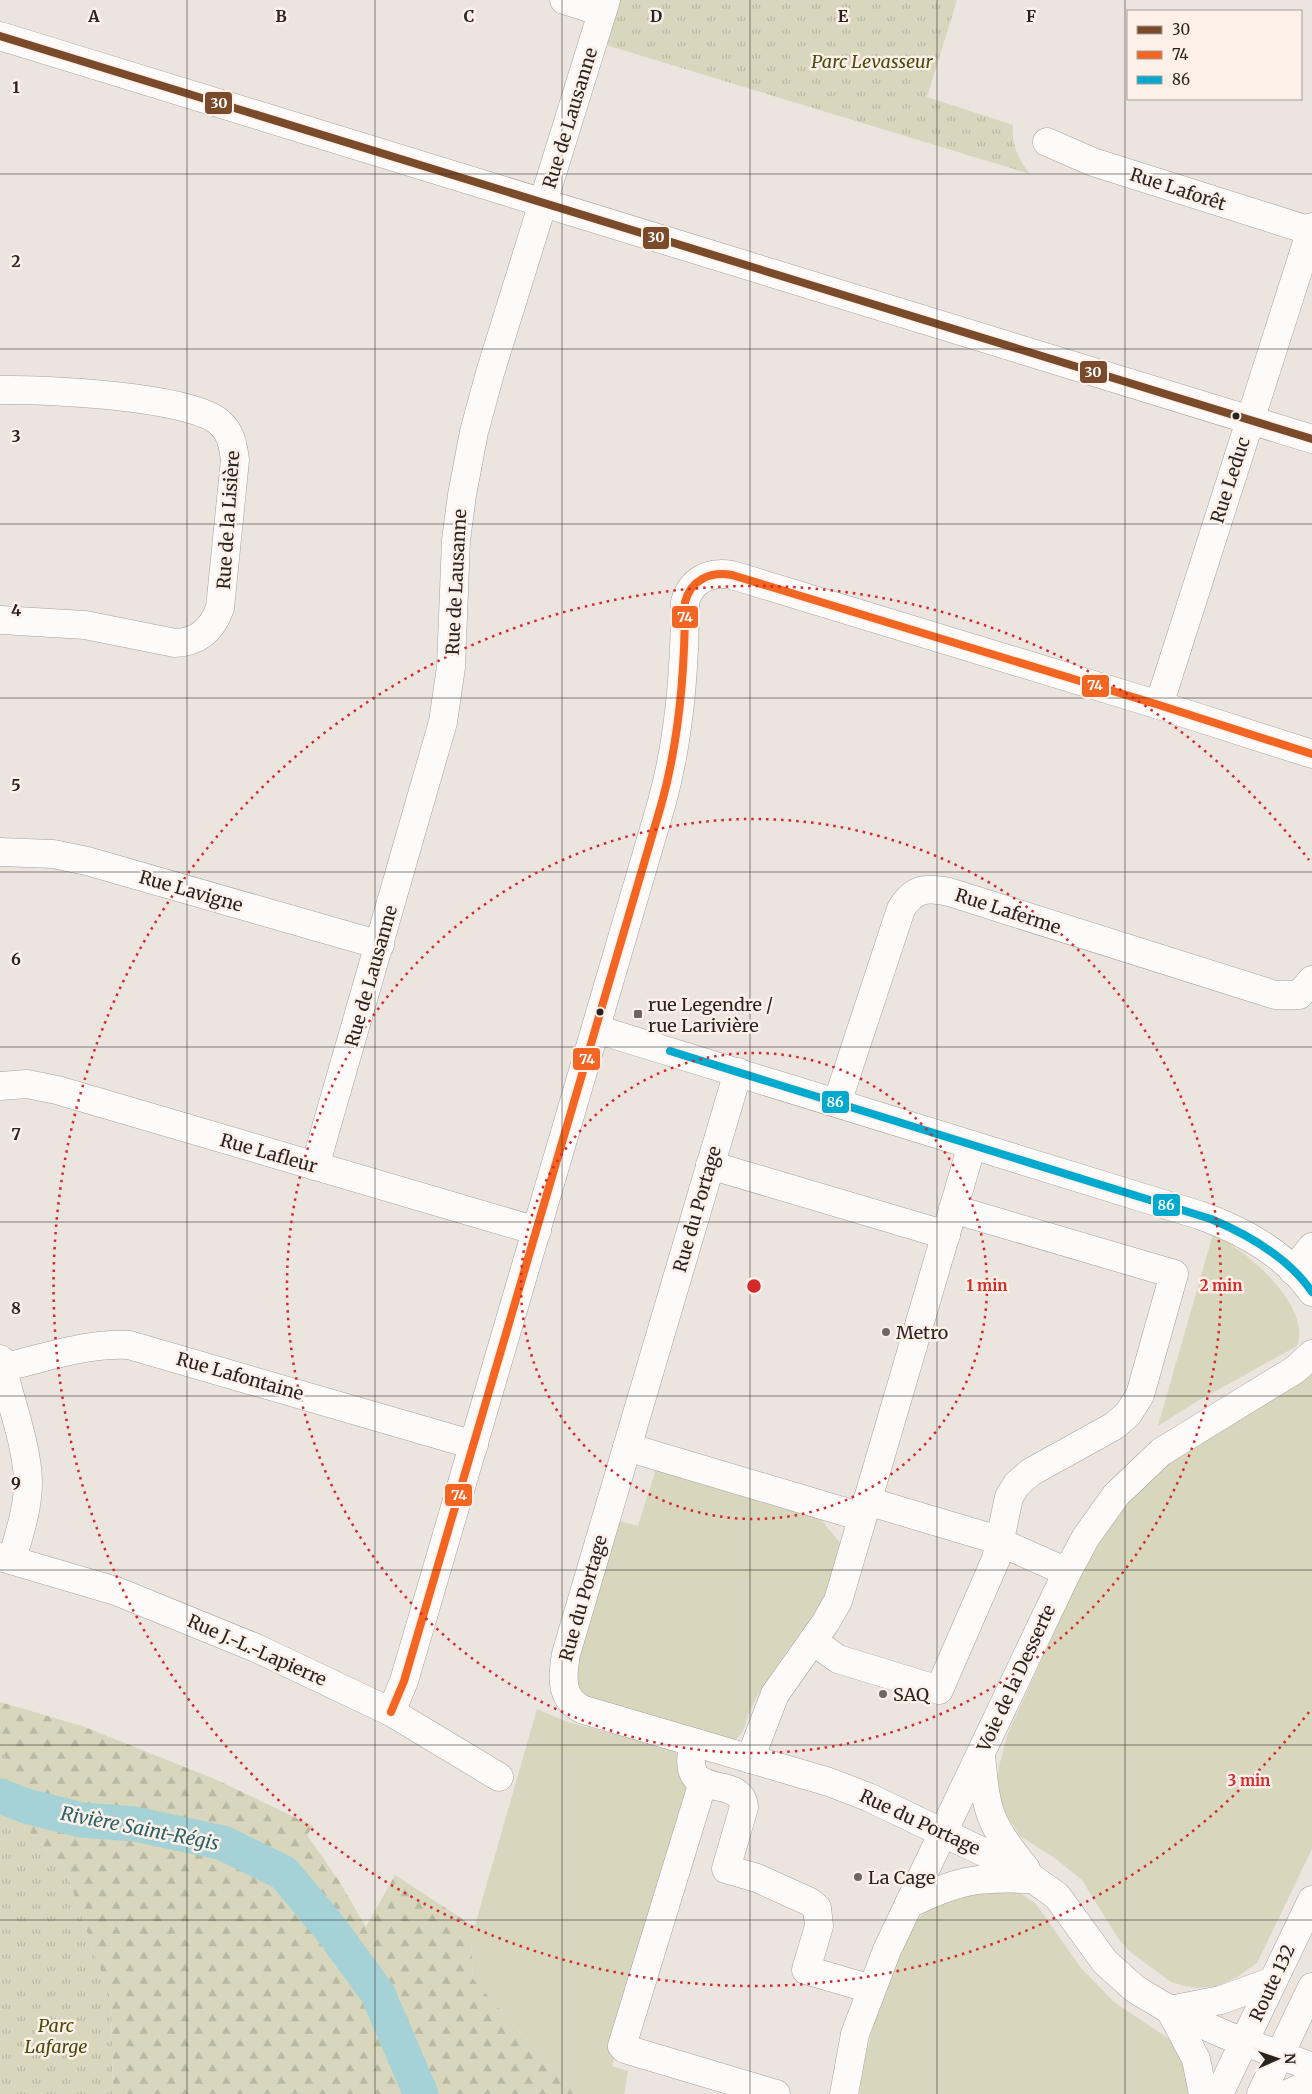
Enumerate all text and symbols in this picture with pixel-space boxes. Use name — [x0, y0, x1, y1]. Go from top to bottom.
text: A — [87, 6, 100, 26]
text: B — [275, 6, 287, 26]
text: C — [464, 6, 474, 26]
text: D — [650, 6, 662, 26]
text: E — [838, 6, 849, 26]
text: F — [1026, 6, 1036, 26]
legend — [1127, 10, 1302, 100]
text: 30 — [1172, 20, 1190, 39]
street label: Rue de Lausanne — [538, 45, 602, 191]
text: 74 — [1172, 45, 1189, 64]
park label: Parc Levasseur — [811, 50, 934, 73]
text: 86 — [1172, 70, 1190, 89]
text: 1 — [12, 77, 20, 97]
line badge: 30 — [204, 91, 233, 115]
text: 30 — [210, 94, 228, 112]
street label: Rue Laforêt — [1127, 163, 1229, 215]
line badge: 30 — [642, 226, 670, 250]
text: 30 — [647, 228, 665, 246]
text: 2 — [11, 251, 21, 271]
line badge: 30 — [1079, 360, 1108, 384]
text: 30 — [1084, 363, 1102, 381]
unlabelled marker — [1231, 411, 1241, 421]
text: 3 — [11, 426, 21, 446]
street label: Rue Leduc — [1205, 434, 1255, 526]
street label: Rue de la Lisière — [212, 450, 244, 590]
street label: Rue de Lausanne — [441, 508, 471, 656]
text: 4 — [11, 600, 21, 620]
line badge: 74 — [671, 605, 699, 629]
text: 74 — [677, 608, 693, 626]
line badge: 74 — [1081, 674, 1110, 698]
text: 74 — [1087, 676, 1103, 694]
text: 5 — [11, 775, 21, 795]
street label: Rue Lavigne — [137, 865, 245, 917]
street label: Rue Laferme — [952, 883, 1064, 939]
street label: Rue de Lausanne — [340, 903, 402, 1049]
text: 6 — [11, 949, 21, 969]
place label: rue Legendre / rue Larivière — [648, 993, 773, 1037]
unlabelled marker — [595, 1007, 605, 1017]
marker: rue Legendre / rue Larivière — [632, 1008, 644, 1020]
line badge: 74 — [572, 1047, 601, 1071]
text: 74 — [579, 1050, 595, 1068]
line badge: 86 — [821, 1090, 850, 1114]
text: 86 — [826, 1093, 844, 1111]
text: 7 — [11, 1124, 21, 1144]
street label: Rue Lafleur — [218, 1128, 320, 1178]
street label: Rue du Portage — [668, 1143, 726, 1275]
line badge: 86 — [1152, 1193, 1181, 1217]
text: 86 — [1157, 1196, 1175, 1214]
text: 1 min — [967, 1276, 1007, 1295]
text: 2 min — [1200, 1276, 1242, 1295]
centre of rings — [745, 1277, 763, 1295]
text: 8 — [11, 1298, 21, 1318]
place label: Metro — [896, 1321, 948, 1344]
marker: Metro — [880, 1326, 892, 1338]
street label: Rue Lafontaine — [174, 1347, 306, 1405]
text: 9 — [11, 1473, 21, 1493]
line badge: 74 — [444, 1483, 473, 1507]
text: 74 — [451, 1486, 467, 1504]
street label: Rue du Portage — [554, 1532, 612, 1664]
street label: Voie de la Desserte — [971, 1601, 1060, 1756]
street label: Rue J.-L.-Lapierre — [184, 1609, 330, 1691]
place label: SAQ — [893, 1683, 931, 1706]
marker: SAQ — [877, 1688, 889, 1700]
text: 3 min — [1228, 1771, 1270, 1790]
street label: Rue du Portage — [856, 1784, 984, 1860]
water label: Rivière Saint-Régis — [59, 1801, 221, 1855]
place label: La Cage — [868, 1866, 935, 1889]
marker: La Cage — [852, 1871, 864, 1883]
street label: Route 132 — [1244, 1941, 1300, 2025]
park label: Parc Lafarge — [25, 2014, 87, 2058]
north arrow — [1252, 2034, 1302, 2084]
text: N — [1281, 2053, 1299, 2064]

